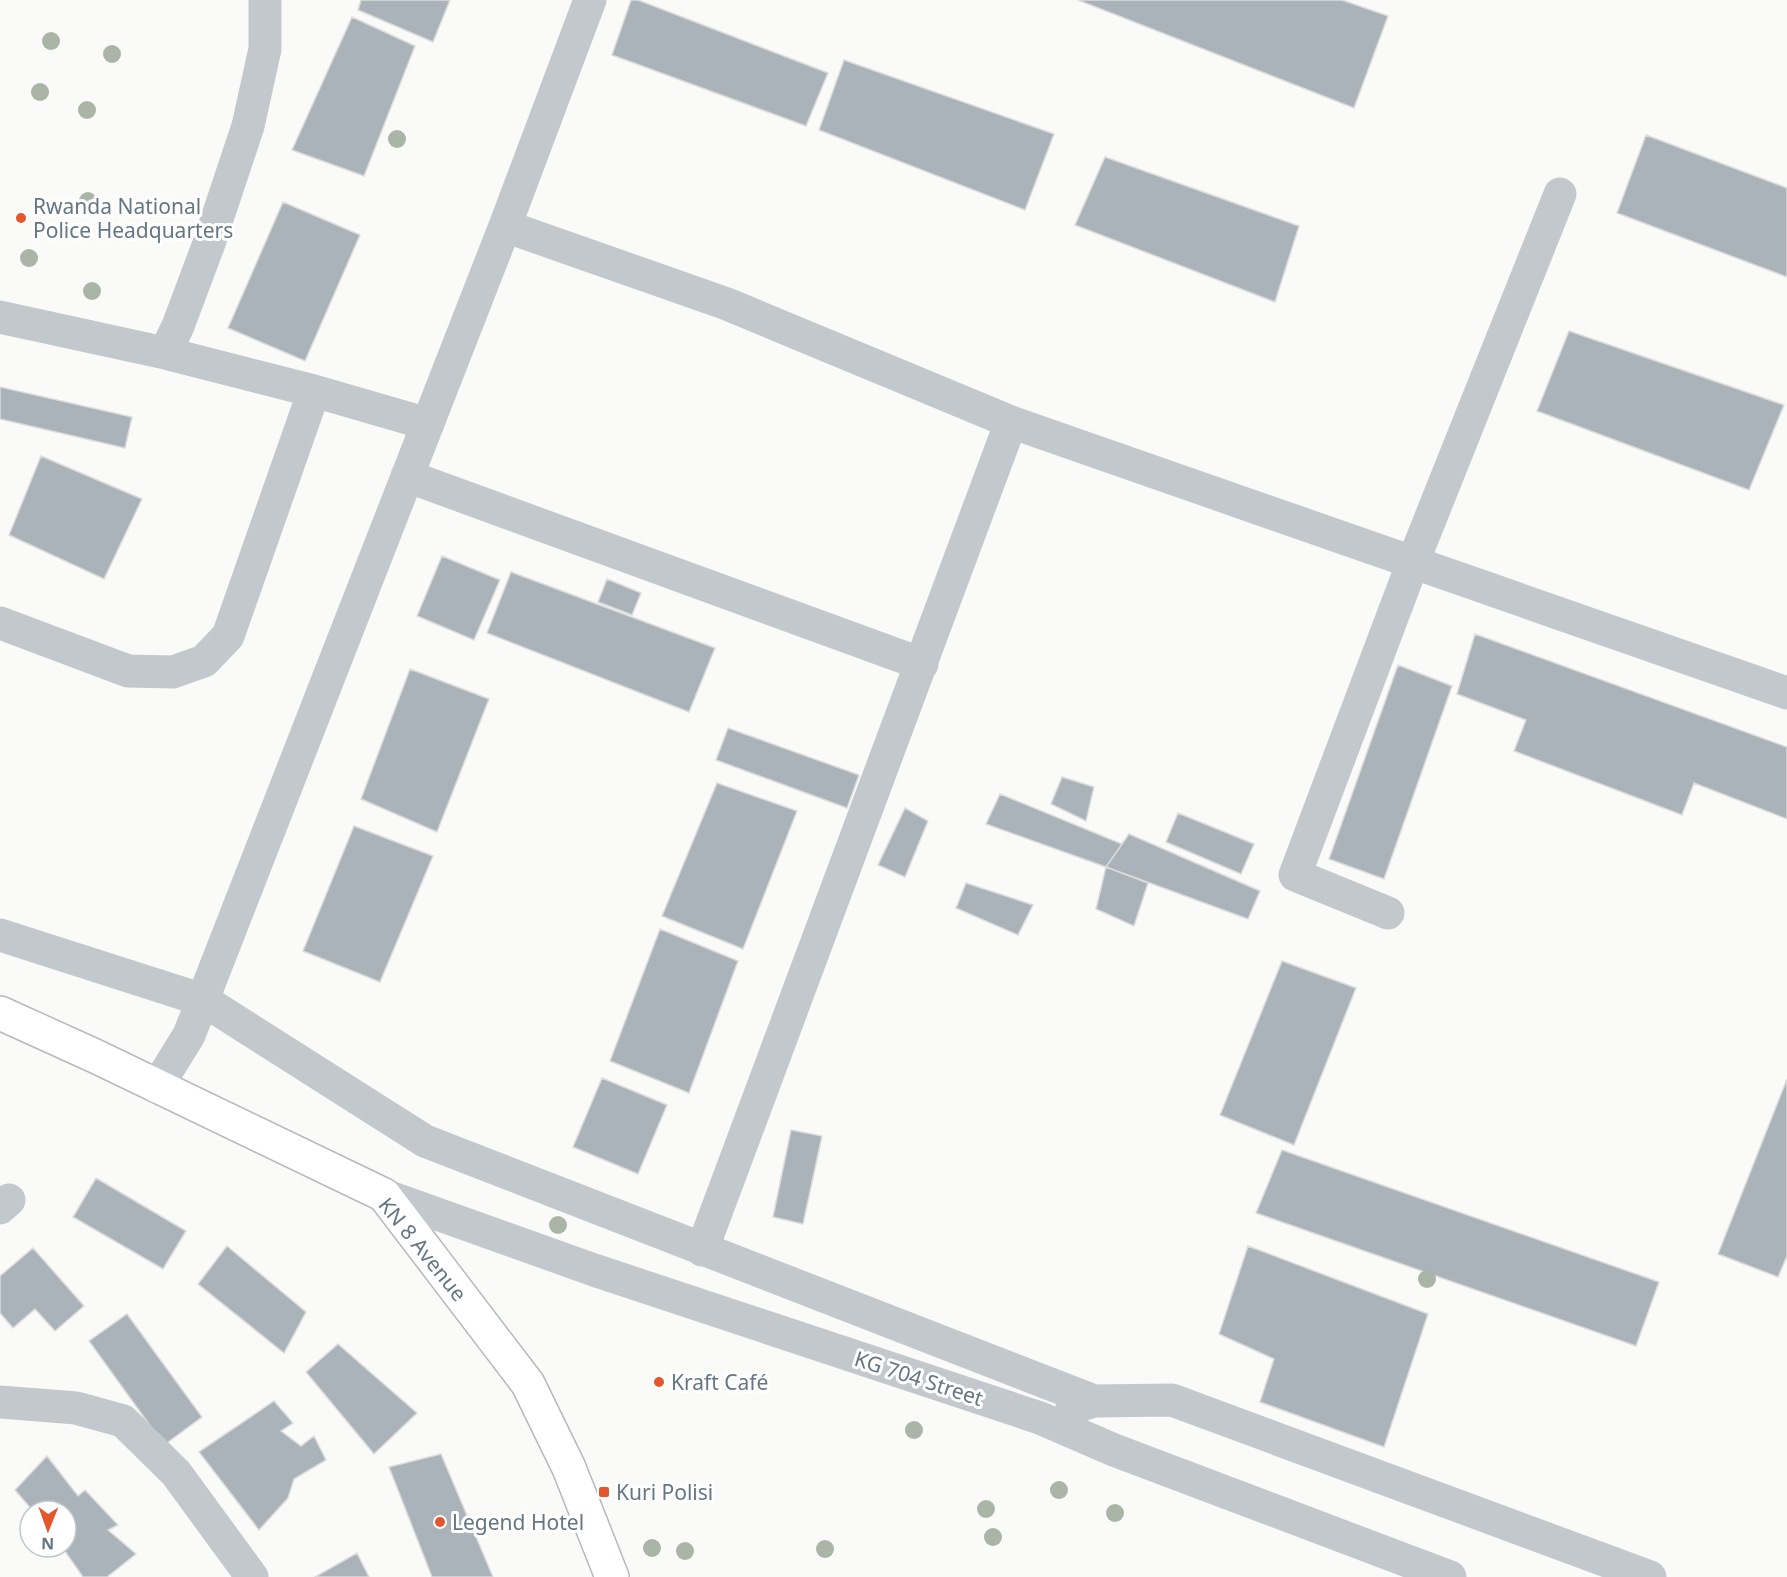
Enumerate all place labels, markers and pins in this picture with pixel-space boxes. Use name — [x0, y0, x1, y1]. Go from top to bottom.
place label: Rwanda National Police Headquarters — [33, 192, 233, 244]
marker: Rwanda National Police Headquarters — [14, 211, 28, 225]
place label: Kraft Café — [671, 1368, 768, 1396]
marker: Kraft Café — [652, 1375, 666, 1389]
place label: Kuri Polisi — [616, 1478, 713, 1506]
marker: Kuri Polisi — [597, 1485, 611, 1499]
place label: Legend Hotel — [452, 1508, 584, 1536]
marker: Legend Hotel — [433, 1515, 447, 1529]

